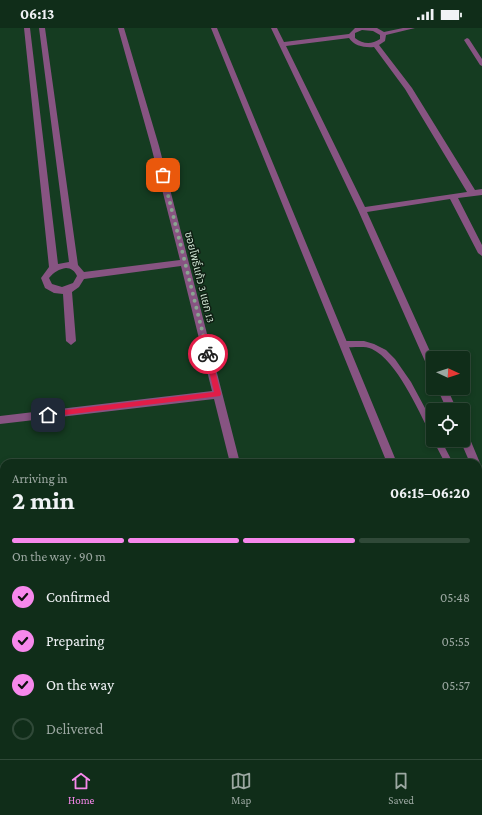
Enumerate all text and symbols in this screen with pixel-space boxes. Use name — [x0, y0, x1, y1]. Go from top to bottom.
text: 06:13 — [20, 6, 54, 22]
pin — [146, 158, 180, 192]
icon: bag — [152, 164, 174, 186]
street label: ซอยโพธิ์แก้ว 3 แยก 13 — [183, 230, 217, 324]
courier — [188, 334, 228, 374]
icon: bike — [197, 343, 219, 365]
north arrow — [426, 351, 470, 395]
map controls — [426, 351, 470, 447]
pin — [31, 398, 65, 432]
button: locate — [426, 403, 470, 447]
icon: home — [37, 404, 59, 426]
text: Arriving in — [12, 471, 68, 486]
text: 06:15–06:20 — [390, 485, 470, 501]
text: 2 min — [12, 486, 75, 515]
text: On the way · 90 m — [12, 549, 106, 564]
icon: check — [12, 586, 34, 608]
text: Confirmed — [46, 589, 110, 605]
text: 05:48 — [440, 590, 470, 605]
icon: check — [12, 630, 34, 652]
text: Preparing — [46, 633, 105, 649]
text: 05:55 — [441, 634, 470, 649]
icon: check — [12, 674, 34, 696]
text: On the way — [46, 677, 114, 693]
text: 05:57 — [442, 678, 470, 693]
text: Delivered — [46, 721, 103, 737]
tab: Home — [68, 770, 94, 806]
tab: Map — [230, 770, 252, 806]
tab: Saved — [388, 770, 414, 806]

